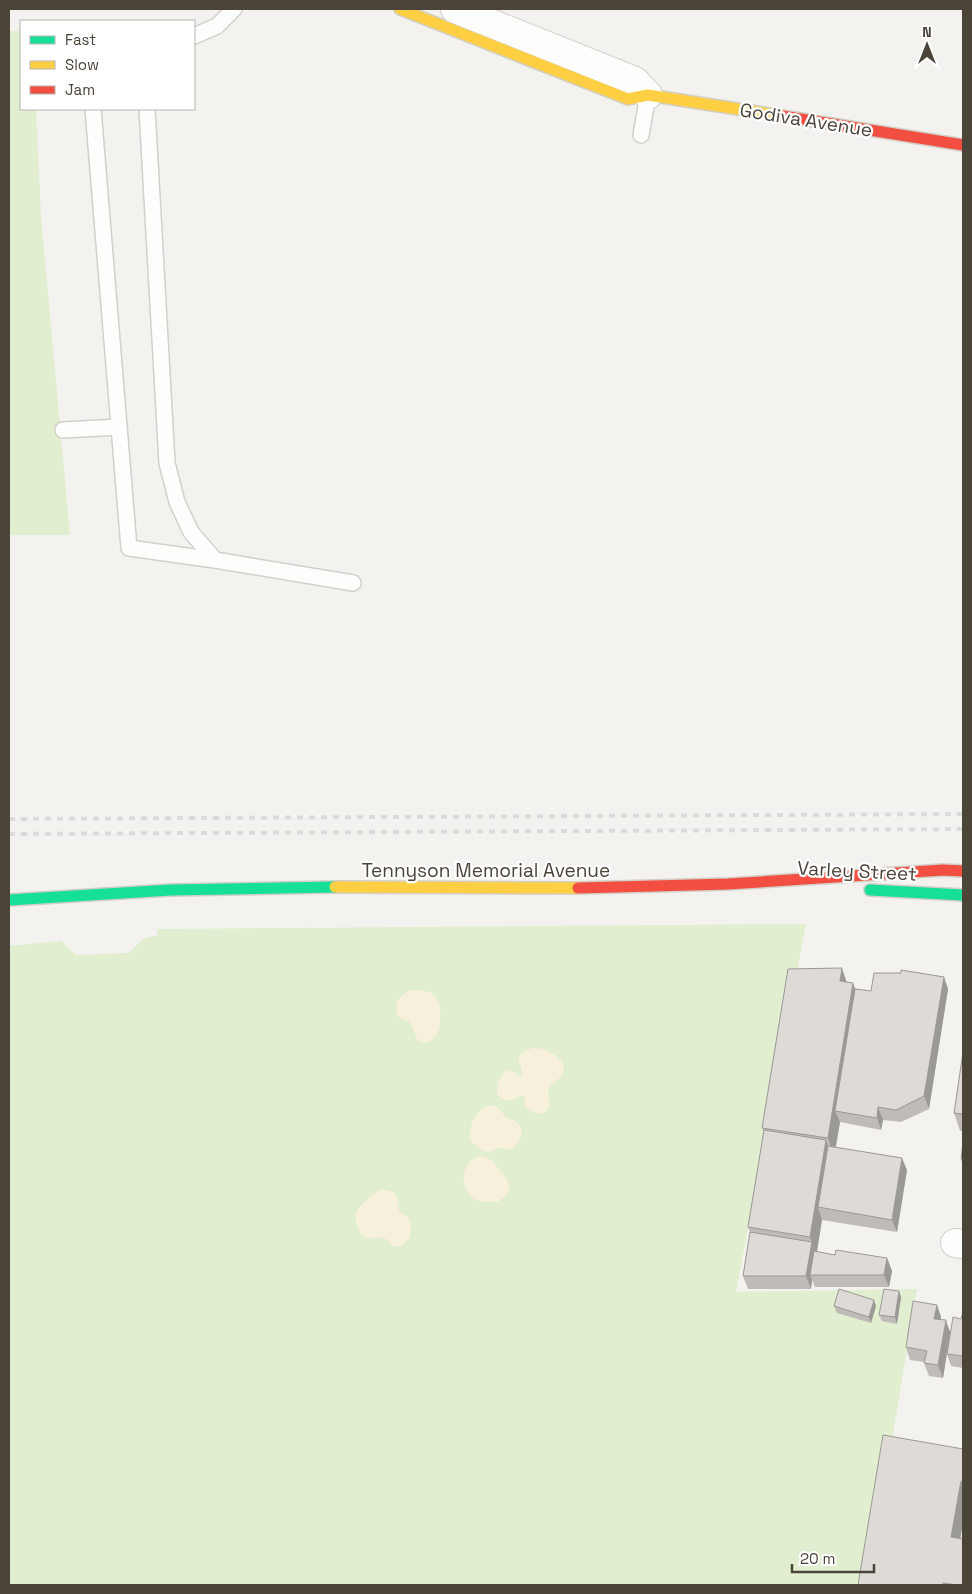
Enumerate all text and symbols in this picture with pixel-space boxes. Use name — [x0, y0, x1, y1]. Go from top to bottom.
legend — [20, 20, 195, 110]
north arrow — [902, 20, 952, 70]
text: N — [922, 23, 932, 41]
text: Fast — [65, 30, 96, 49]
text: Slow — [65, 55, 99, 74]
text: Jam — [65, 80, 95, 99]
street label: Godiva Avenue — [738, 97, 874, 143]
street label: Varley Street — [797, 855, 917, 887]
street label: Tennyson Memorial Avenue — [362, 858, 610, 883]
scale bar — [792, 1542, 874, 1574]
text: 20 m — [800, 1549, 835, 1568]

